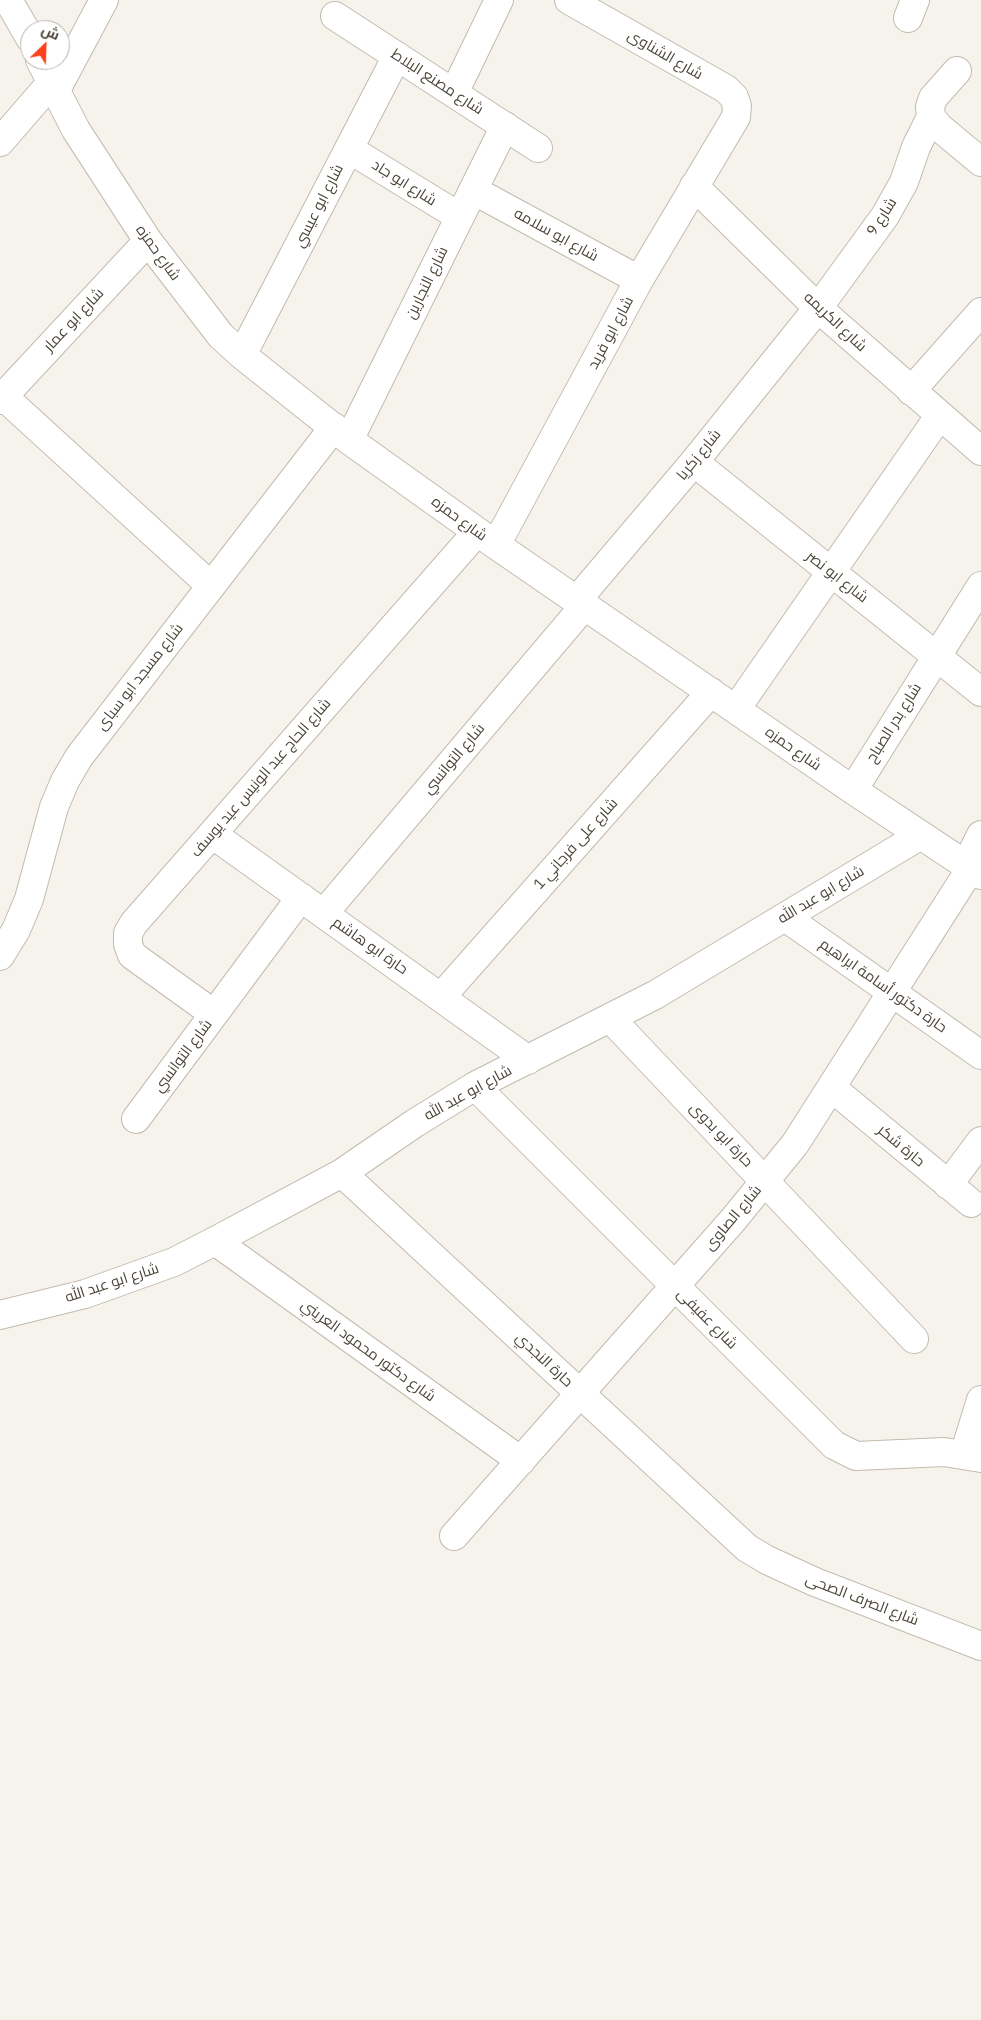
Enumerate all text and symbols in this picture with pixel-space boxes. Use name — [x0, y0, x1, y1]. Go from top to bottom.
north arrow — [20, 20, 70, 70]
text: ش — [39, 20, 63, 44]
street label: شارع الشناوى — [624, 26, 706, 84]
street label: شارع مصنع البلاط — [387, 45, 487, 119]
street label: شارع ابو جاد — [368, 156, 440, 210]
street label: شارع ابو عيسي — [290, 161, 348, 251]
street label: شارع 9 — [863, 195, 901, 239]
street label: شارع ابو سلامه — [511, 204, 601, 266]
street label: شارع حمزه — [132, 222, 184, 284]
street label: شارع النجارين — [402, 244, 452, 322]
street label: شارع ابو عمار — [40, 285, 108, 355]
street label: شارع الكريمه — [800, 288, 870, 356]
street label: شارع ابو فريد — [584, 294, 638, 372]
street label: شارع زكريا — [673, 426, 725, 484]
street label: شارع حمزه — [428, 493, 490, 545]
street label: شارع ابو نصر — [802, 547, 872, 607]
street label: شارع مسجد ابو سباى — [93, 620, 187, 734]
street label: شارع بدر الصباح — [862, 680, 926, 766]
street label: شارع الحاج عبد الونيس عيد يوسف — [187, 695, 335, 861]
street label: شارع التوانسي — [419, 720, 489, 798]
street label: شارع حمزه — [762, 723, 824, 775]
street label: شارع على فرجاني 1 — [530, 795, 622, 893]
street label: شارع ابو عبد الله — [775, 862, 867, 928]
street label: حارة ابو هاشم — [329, 913, 411, 979]
street label: حارة دكتور أسامة ابراهيم — [816, 935, 950, 1037]
street label: شارع التوانسي — [150, 1016, 216, 1096]
street label: شارع ابو عبد الله — [421, 1061, 515, 1125]
street label: حارة ابو بدوى — [686, 1099, 756, 1171]
street label: حارة شكر — [874, 1121, 928, 1171]
street label: شارع الصاوى — [701, 1182, 765, 1254]
street label: شارع ابو عبد الله — [63, 1259, 161, 1307]
street label: شارع عفيفى — [673, 1285, 741, 1353]
street label: شارع دكتور محمود العريني — [297, 1296, 439, 1406]
street label: حارة النجدي — [512, 1329, 576, 1391]
street label: شارع الصرف الصحى — [803, 1570, 921, 1630]

